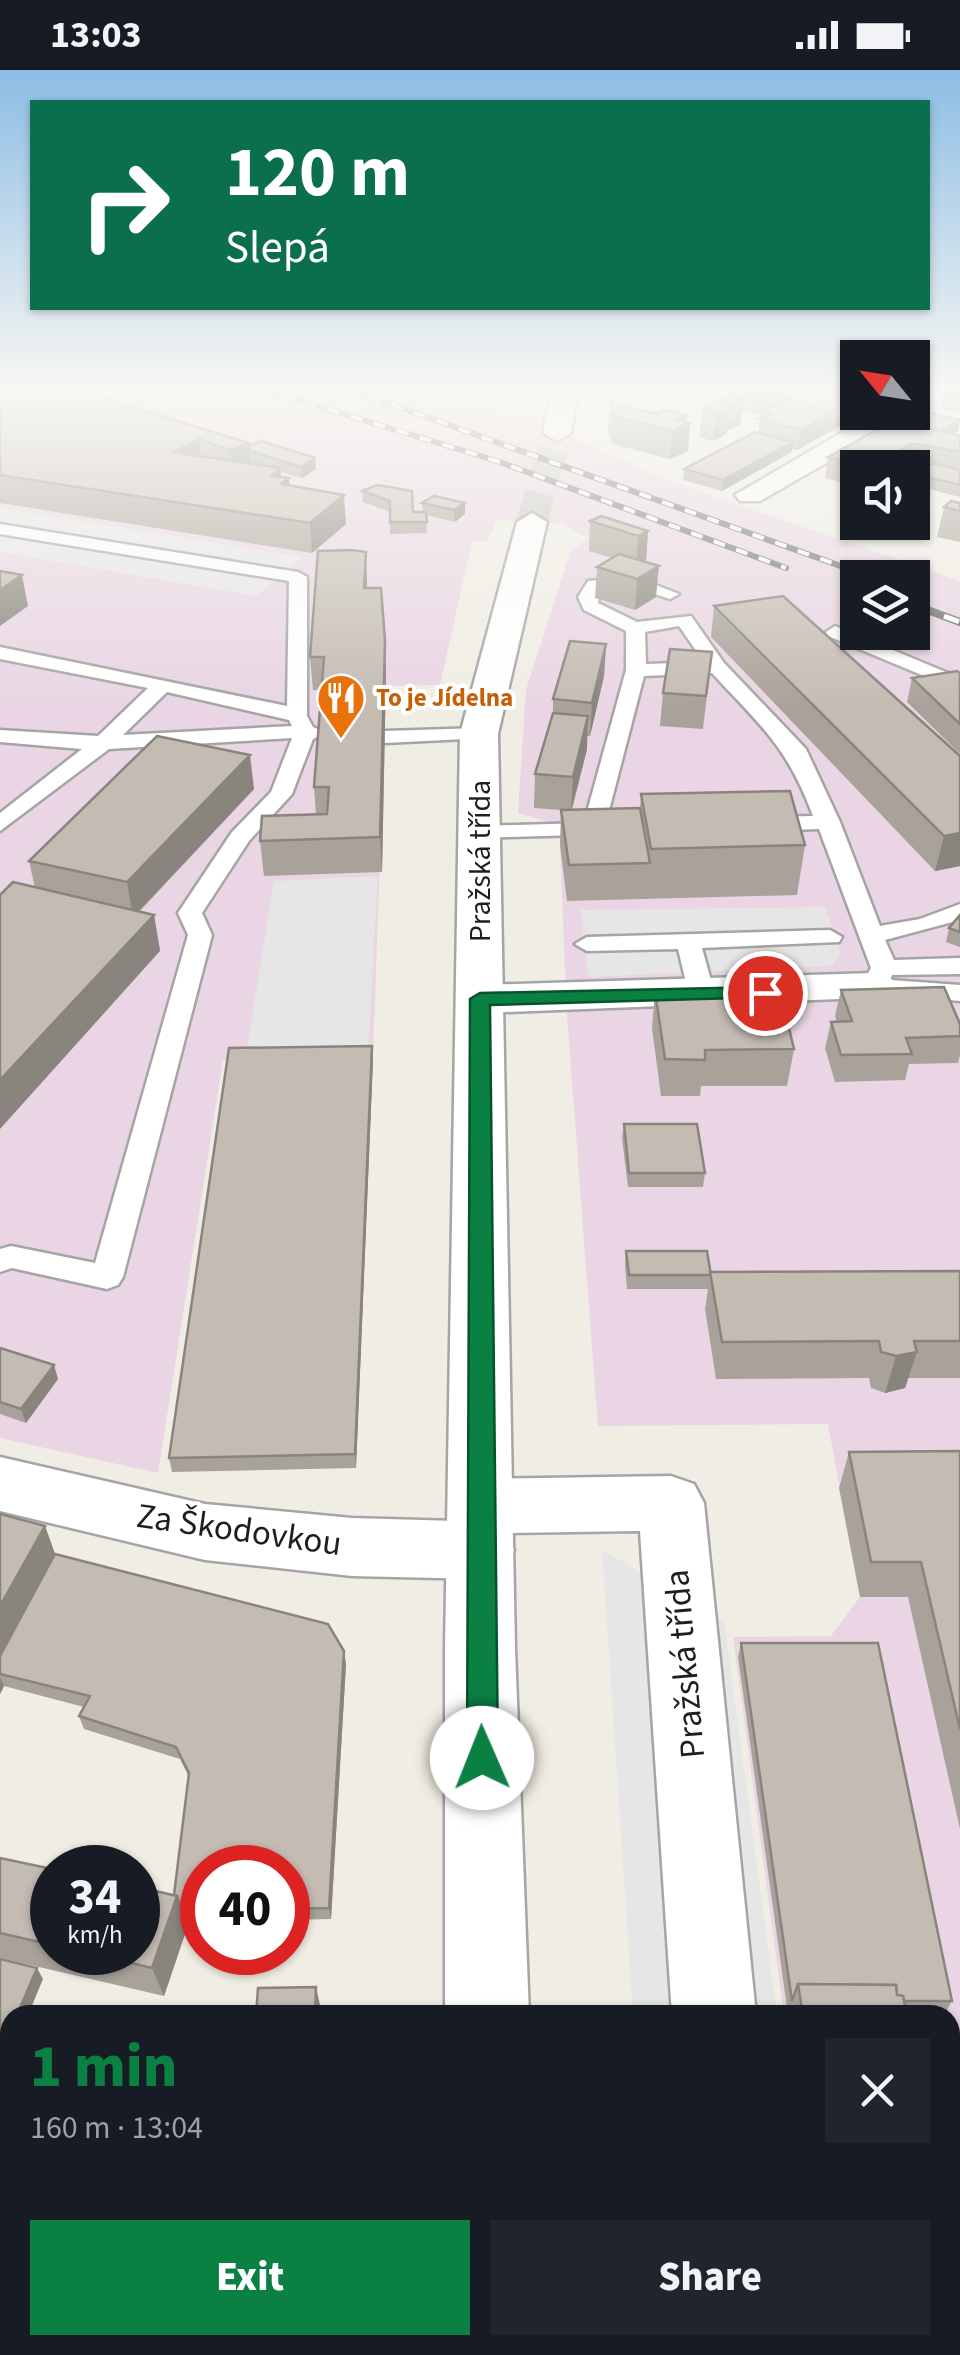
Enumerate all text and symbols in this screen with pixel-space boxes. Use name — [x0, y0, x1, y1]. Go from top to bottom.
text: 13:03 — [50, 8, 142, 62]
text: 120 m — [225, 123, 410, 223]
icon: right — [60, 140, 190, 270]
text: Slepá — [225, 216, 330, 280]
north arrow — [840, 340, 930, 430]
map controls — [840, 340, 930, 650]
button: sound — [840, 450, 930, 540]
button: layers — [840, 560, 930, 650]
restaurant icon: To je Jídelna — [315, 672, 367, 740]
place label: To je Jídelna — [376, 680, 513, 716]
street label: Pražská třída — [459, 780, 502, 942]
pin — [723, 951, 808, 1036]
icon: arrive — [738, 966, 793, 1021]
street label: Za Škodovkou — [133, 1491, 345, 1569]
street label: Pražská třída — [652, 1567, 718, 1761]
position arrow — [430, 1706, 534, 1810]
speed limit sign: 40 — [180, 1845, 310, 1975]
text: 34 — [69, 1862, 121, 1933]
text: km/h — [67, 1917, 123, 1953]
text: 1 min — [30, 2025, 177, 2110]
button: close — [825, 2038, 930, 2143]
text: 160 m · 13:04 — [30, 2105, 203, 2151]
button: Exit — [30, 2220, 470, 2335]
button: Share — [490, 2220, 930, 2335]

